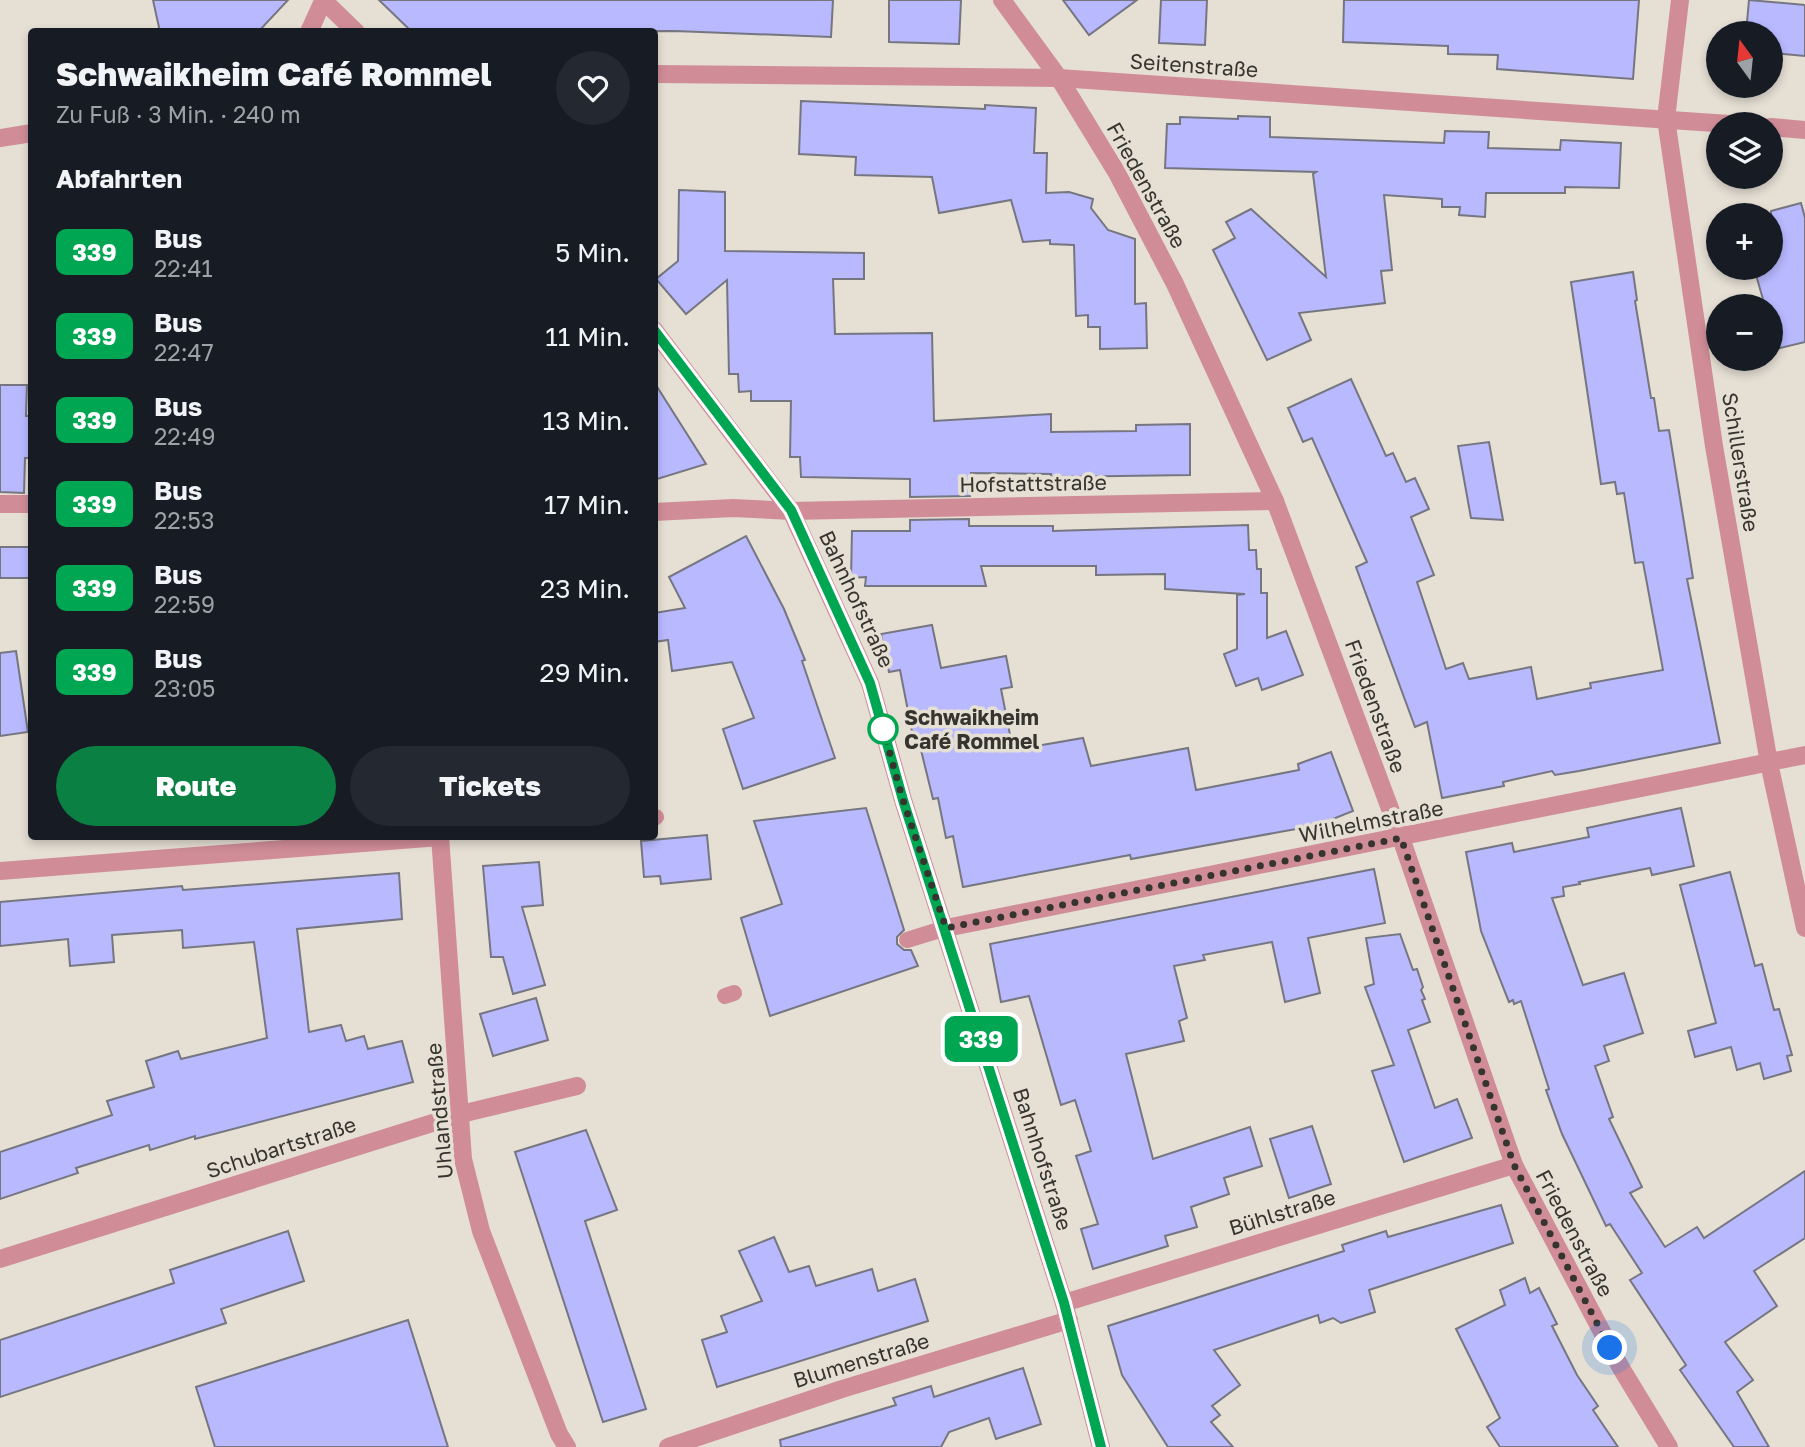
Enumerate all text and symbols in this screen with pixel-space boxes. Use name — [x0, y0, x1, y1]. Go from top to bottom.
north arrow — [1706, 21, 1783, 98]
map controls — [1706, 21, 1783, 371]
street label: Seitenstraße — [1129, 48, 1259, 82]
button: heart — [556, 51, 630, 125]
text: Schwaikheim Café Rommel — [56, 54, 492, 93]
text: Zu Fuß · 3 Min. · 240 m — [56, 100, 301, 128]
button: layers — [1706, 112, 1783, 189]
street label: Friedenstraße — [1102, 117, 1192, 253]
text: Abfahrten — [56, 163, 182, 194]
button: + — [1706, 203, 1783, 280]
text: Bus — [154, 223, 202, 254]
text: 339 — [72, 237, 117, 266]
text: 5 Min. — [555, 237, 630, 268]
text: 22:41 — [154, 254, 213, 282]
button: − — [1706, 294, 1783, 371]
text: Bus — [154, 307, 202, 338]
text: 339 — [72, 321, 117, 350]
text: 11 Min. — [545, 321, 630, 352]
text: 22:47 — [154, 338, 214, 366]
street label: Schillerstraße — [1717, 390, 1765, 534]
text: Bus — [154, 391, 202, 422]
text: 339 — [72, 405, 117, 434]
text: 13 Min. — [543, 405, 630, 436]
text: 22:49 — [154, 422, 216, 450]
street label: Hofstattstraße — [959, 469, 1107, 497]
text: Bus — [154, 475, 202, 506]
text: 339 — [72, 489, 117, 518]
text: 17 Min. — [544, 489, 630, 520]
text: 22:53 — [154, 506, 214, 534]
street label: Bahnhofstraße — [814, 526, 900, 672]
text: Bus — [154, 559, 202, 590]
text: 339 — [72, 573, 117, 602]
text: 23 Min. — [540, 573, 630, 604]
text: 22:59 — [154, 590, 215, 618]
street label: Friedenstraße — [1340, 636, 1412, 776]
text: Bus — [154, 643, 202, 674]
text: 339 — [72, 657, 117, 686]
text: 29 Min. — [540, 657, 630, 688]
text: 23:05 — [154, 674, 215, 702]
place label: Schwaikheim Café Rommel — [904, 704, 1039, 754]
marker: Schwaikheim Café Rommel — [868, 714, 898, 744]
button: Route — [56, 746, 336, 826]
button: Tickets — [350, 746, 630, 826]
street label: Wilhelmstraße — [1297, 794, 1445, 848]
line badge: 339 — [941, 1016, 1021, 1062]
text: 339 — [959, 1024, 1003, 1053]
street label: Uhlandstraße — [420, 1042, 458, 1180]
street label: Bahnhofstraße — [1008, 1084, 1078, 1234]
street label: Schubartstraße — [203, 1111, 359, 1183]
street label: Friedenstraße — [1531, 1165, 1619, 1301]
street label: Bühlstraße — [1226, 1183, 1338, 1241]
street label: Blumenstraße — [790, 1327, 932, 1393]
your location — [1592, 1330, 1627, 1365]

